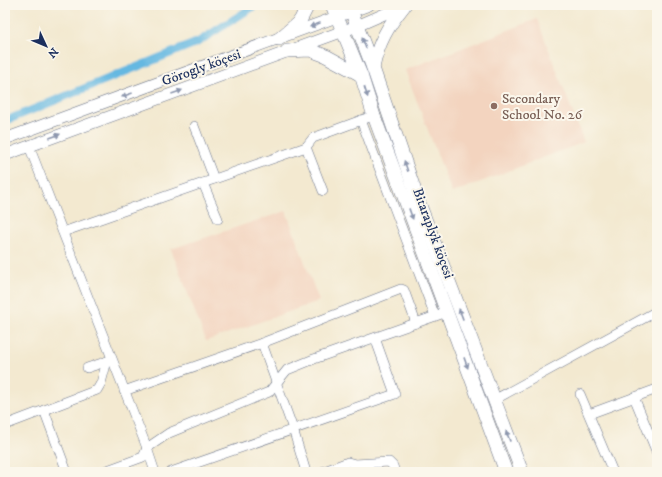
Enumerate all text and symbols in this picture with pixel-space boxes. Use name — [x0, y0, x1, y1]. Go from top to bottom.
one-way arrow — [309, 23, 321, 29]
north arrow — [26, 26, 66, 66]
one-way arrow — [360, 37, 366, 49]
text: N — [44, 44, 61, 60]
street label: Görogly köçesi — [159, 45, 244, 91]
one-way arrow — [363, 87, 369, 99]
one-way arrow — [171, 88, 183, 94]
place label: Secondary School No. 26 — [502, 90, 583, 124]
one-way arrow — [121, 92, 133, 98]
marker: Secondary School No. 26 — [489, 101, 499, 111]
one-way arrow — [49, 133, 61, 139]
one-way arrow — [403, 160, 409, 172]
street label: Bitaraplyk köçesi — [408, 186, 458, 281]
one-way arrow — [408, 209, 414, 221]
one-way arrow — [458, 308, 464, 320]
one-way arrow — [463, 357, 469, 369]
one-way arrow — [504, 429, 510, 441]

